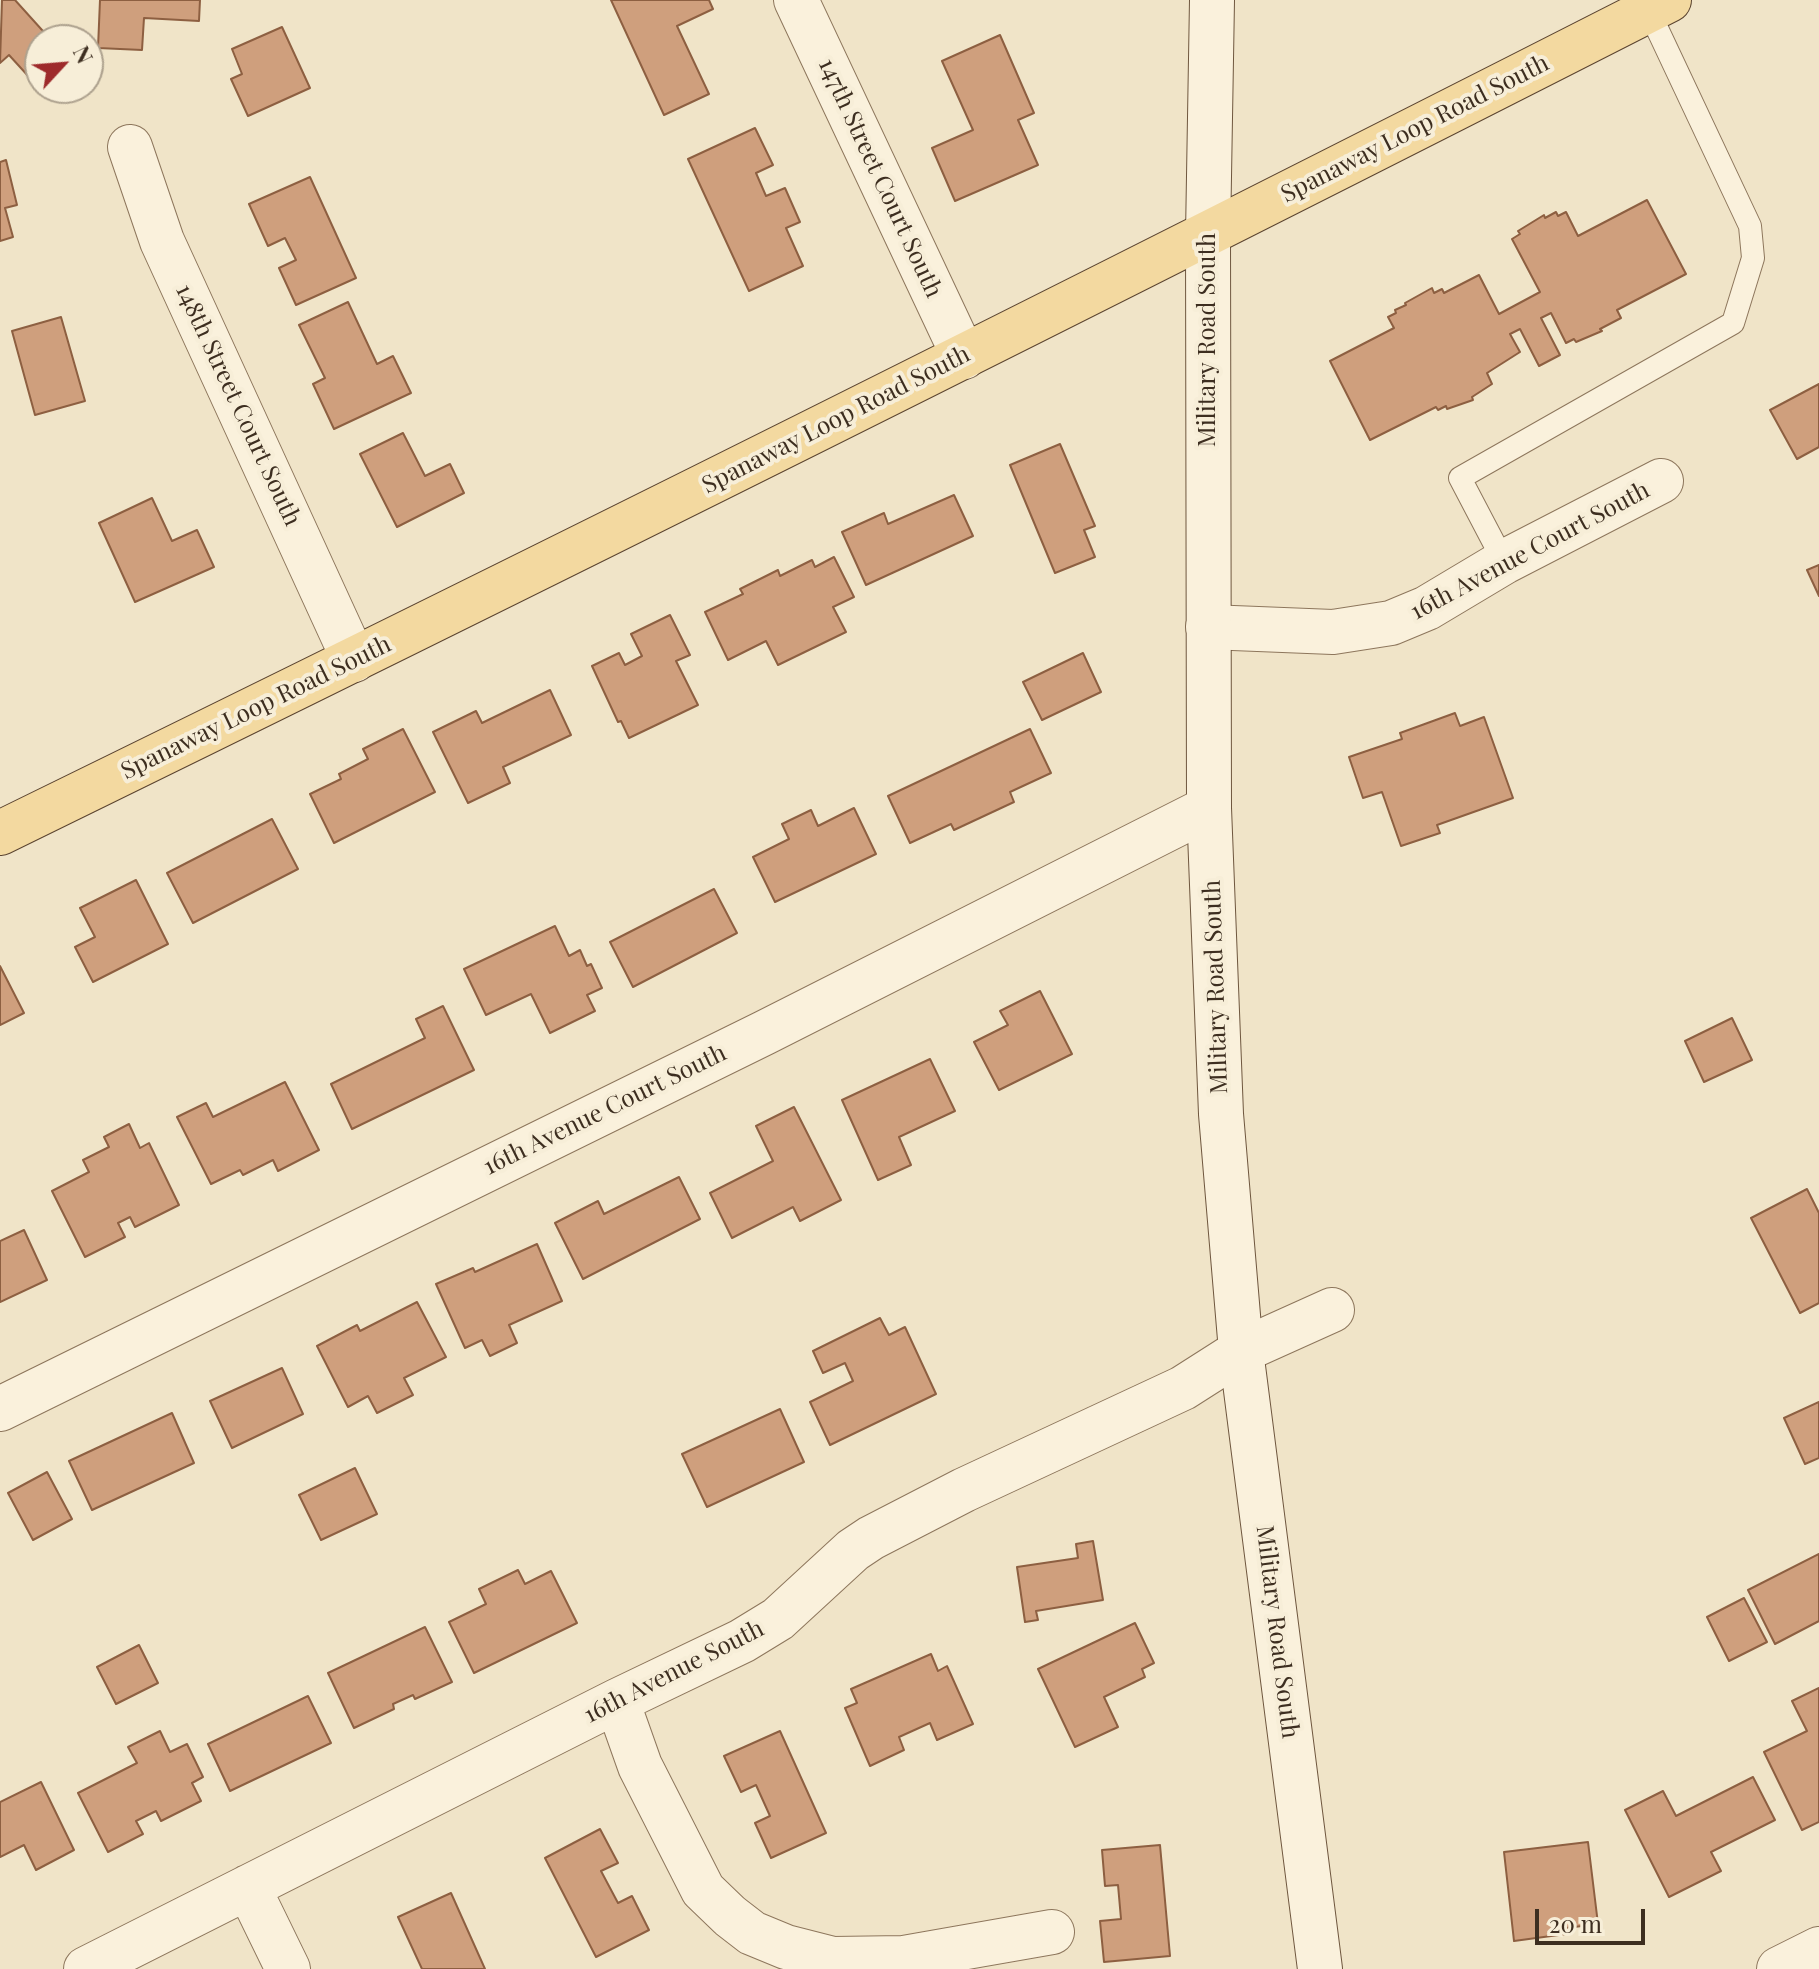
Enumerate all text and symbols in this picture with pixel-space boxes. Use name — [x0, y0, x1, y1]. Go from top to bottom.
north arrow — [24, 24, 104, 104]
text: N — [67, 41, 101, 68]
street label: Spanaway Loop Road South — [1276, 49, 1554, 209]
street label: 147th Street Court South — [812, 54, 948, 302]
street label: Military Road South — [1194, 233, 1222, 447]
street label: 148th Street Court South — [169, 279, 307, 531]
street label: Spanaway Loop Road South — [697, 340, 975, 500]
street label: 16th Avenue Court South — [1406, 476, 1654, 626]
street label: Spanaway Loop Road South — [116, 630, 396, 786]
street label: Military Road South — [1198, 879, 1234, 1095]
street label: 16th Avenue Court South — [479, 1039, 731, 1181]
street label: Military Road South — [1250, 1524, 1304, 1740]
street label: 16th Avenue South — [579, 1614, 769, 1730]
scale bar — [1539, 1893, 1649, 1943]
text: 20 m — [1549, 1907, 1602, 1939]

